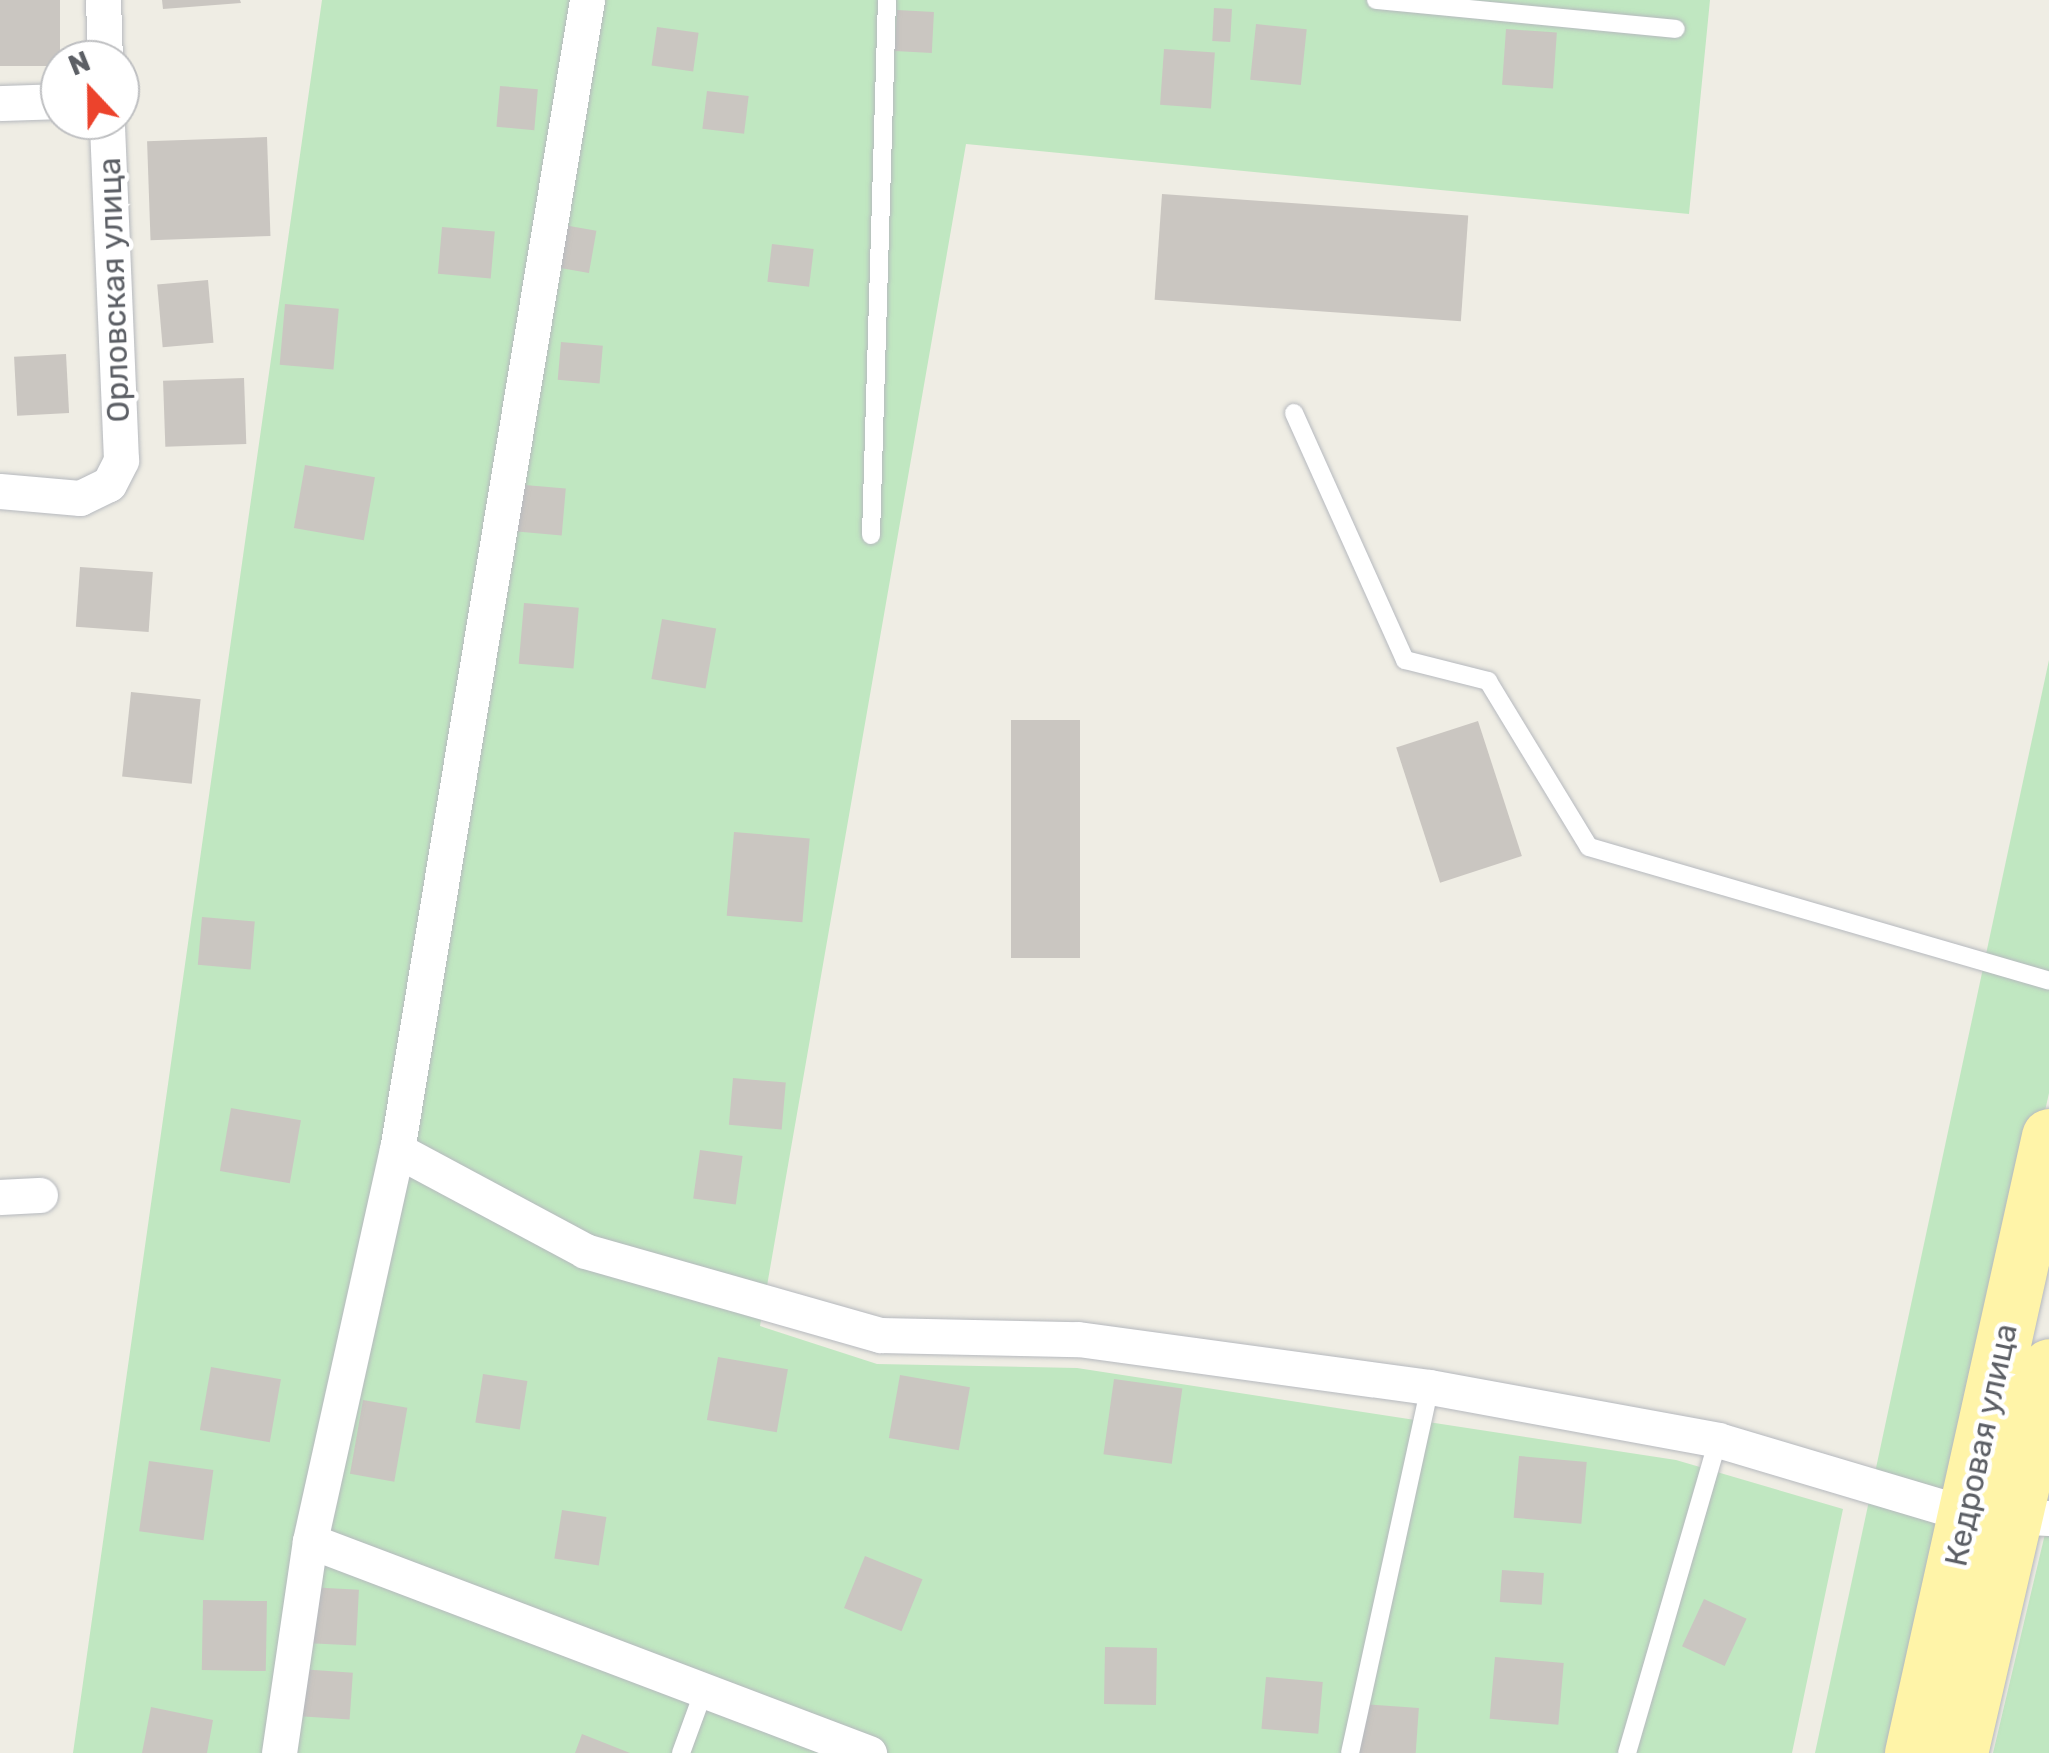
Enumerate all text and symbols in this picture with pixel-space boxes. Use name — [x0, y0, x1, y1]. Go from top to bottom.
north arrow — [40, 40, 140, 140]
text: N — [64, 45, 95, 83]
street label: Орловская улица — [90, 157, 138, 423]
street label: Кедровая улица — [1937, 1320, 2025, 1570]

